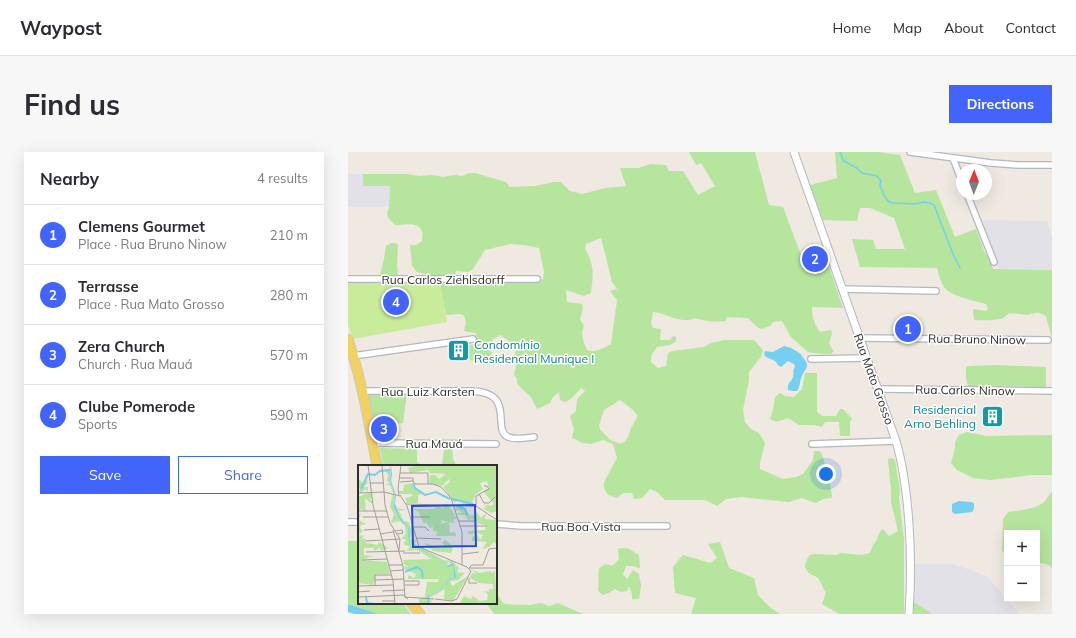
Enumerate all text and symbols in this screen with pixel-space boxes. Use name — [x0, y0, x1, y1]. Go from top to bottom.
text: Waypost — [20, 16, 102, 40]
text: Home — [832, 19, 871, 37]
text: Map — [893, 19, 922, 37]
text: About — [944, 19, 984, 37]
text: Contact — [1006, 19, 1056, 37]
button: Directions — [949, 85, 1052, 123]
text: Find us — [24, 87, 120, 122]
north arrow — [956, 164, 992, 200]
text: Nearby — [40, 168, 99, 189]
text: 4 results — [257, 170, 308, 186]
text: Clemens Gourmet — [78, 217, 205, 236]
text: 1 — [49, 227, 57, 243]
text: 210 m — [270, 227, 308, 243]
text: Place · Rua Bruno Ninow — [78, 236, 227, 252]
pin: 2 — [802, 244, 828, 274]
street label: Rua Carlos Ziehlsdorff — [382, 272, 505, 287]
text: Terrasse — [78, 277, 139, 296]
text: 2 — [49, 287, 57, 303]
text: 280 m — [270, 287, 308, 303]
pin: 4 — [383, 287, 409, 317]
text: Place · Rua Mato Grosso — [78, 296, 224, 312]
pin: 1 — [895, 314, 921, 344]
street label: Rua Mato Grosso — [851, 331, 897, 427]
street label: Rua Bruno Ninow — [928, 331, 1027, 347]
text: Zera Church — [78, 337, 165, 356]
place label: Condomínio Residencial Munique I — [474, 337, 594, 366]
building icon: Condomínio Residencial Munique I — [446, 338, 472, 364]
text: 3 — [49, 347, 57, 363]
text: 570 m — [270, 347, 308, 363]
text: Church · Rua Mauá — [78, 356, 192, 372]
street label: Rua Carlos Ninow — [915, 382, 1016, 398]
street label: Rua Luiz Karsten — [381, 384, 475, 399]
text: Clube Pomerode — [78, 397, 195, 416]
place label: Residencial Arno Behling — [904, 402, 976, 431]
building icon: Residencial Arno Behling — [979, 403, 1005, 429]
text: 4 — [49, 407, 57, 423]
text: 590 m — [270, 407, 308, 423]
pin: 3 — [371, 414, 397, 444]
text: Sports — [78, 416, 117, 432]
street label: Rua Mauá — [405, 436, 463, 451]
button: Save — [40, 456, 170, 494]
button: Share — [178, 456, 308, 494]
your location — [816, 464, 836, 484]
inset map — [358, 465, 497, 604]
street label: Rua Boa Vista — [541, 519, 621, 534]
map controls — [1004, 530, 1040, 602]
button: + — [1004, 530, 1040, 566]
button: − — [1004, 566, 1040, 602]

